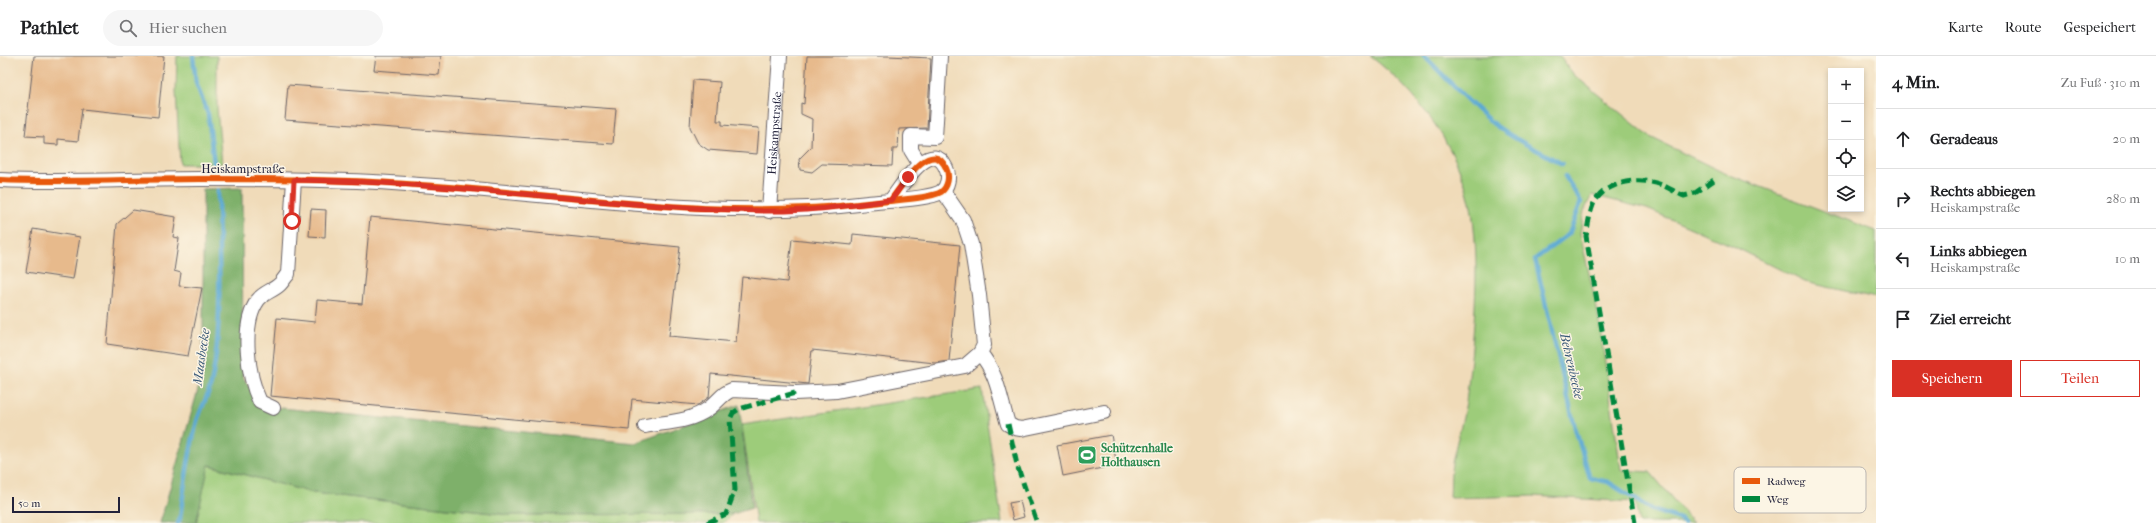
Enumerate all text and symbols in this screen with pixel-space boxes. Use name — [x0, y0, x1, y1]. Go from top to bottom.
search box — [103, 10, 383, 46]
text: Pathlet — [20, 17, 79, 39]
icon: search — [117, 17, 139, 39]
text: Hier suchen — [149, 19, 227, 37]
text: Karte — [1948, 19, 1983, 36]
text: Route — [2005, 19, 2042, 36]
text: Gespeichert — [2064, 19, 2136, 36]
map controls — [1828, 68, 1864, 212]
button: + — [1828, 68, 1864, 104]
text: 4 Min. — [1892, 72, 1939, 92]
text: Zu Fuß · 310 m — [2061, 75, 2140, 90]
street label: Heiskampstraße — [765, 91, 784, 175]
button: − — [1828, 104, 1864, 140]
icon: ahead — [1892, 128, 1914, 150]
text: Geradeaus — [1930, 130, 1998, 148]
text: 20 m — [2113, 131, 2140, 146]
button: locate — [1828, 140, 1864, 176]
street label: Heiskampstraße — [201, 162, 285, 176]
route end — [899, 168, 917, 186]
button: layers — [1828, 176, 1864, 212]
text: Rechts abbiegen — [1930, 182, 2035, 200]
icon: right — [1892, 188, 1914, 210]
text: 280 m — [2106, 191, 2140, 206]
text: Heiskampstraße — [1930, 200, 2020, 215]
route start — [283, 212, 301, 230]
text: Links abbiegen — [1930, 242, 2027, 260]
icon: left — [1892, 248, 1914, 270]
text: 10 m — [2115, 251, 2140, 266]
text: Heiskampstraße — [1930, 260, 2020, 275]
icon: arrive — [1892, 308, 1914, 330]
text: Ziel erreicht — [1930, 310, 2011, 328]
water label: Maasbecke — [189, 327, 213, 387]
water label: Behrenbecke — [1557, 331, 1587, 401]
button: Speichern — [1892, 360, 2012, 397]
button: Teilen — [2020, 360, 2140, 397]
place label: Schützenhalle Holthausen — [1101, 441, 1173, 469]
sports icon: Schützenhalle Holthausen — [1076, 444, 1098, 466]
legend — [1734, 467, 1866, 513]
text: Radweg — [1767, 475, 1806, 488]
text: Weg — [1766, 493, 1789, 506]
scale bar — [12, 495, 120, 514]
text: 50 m — [18, 497, 40, 510]

